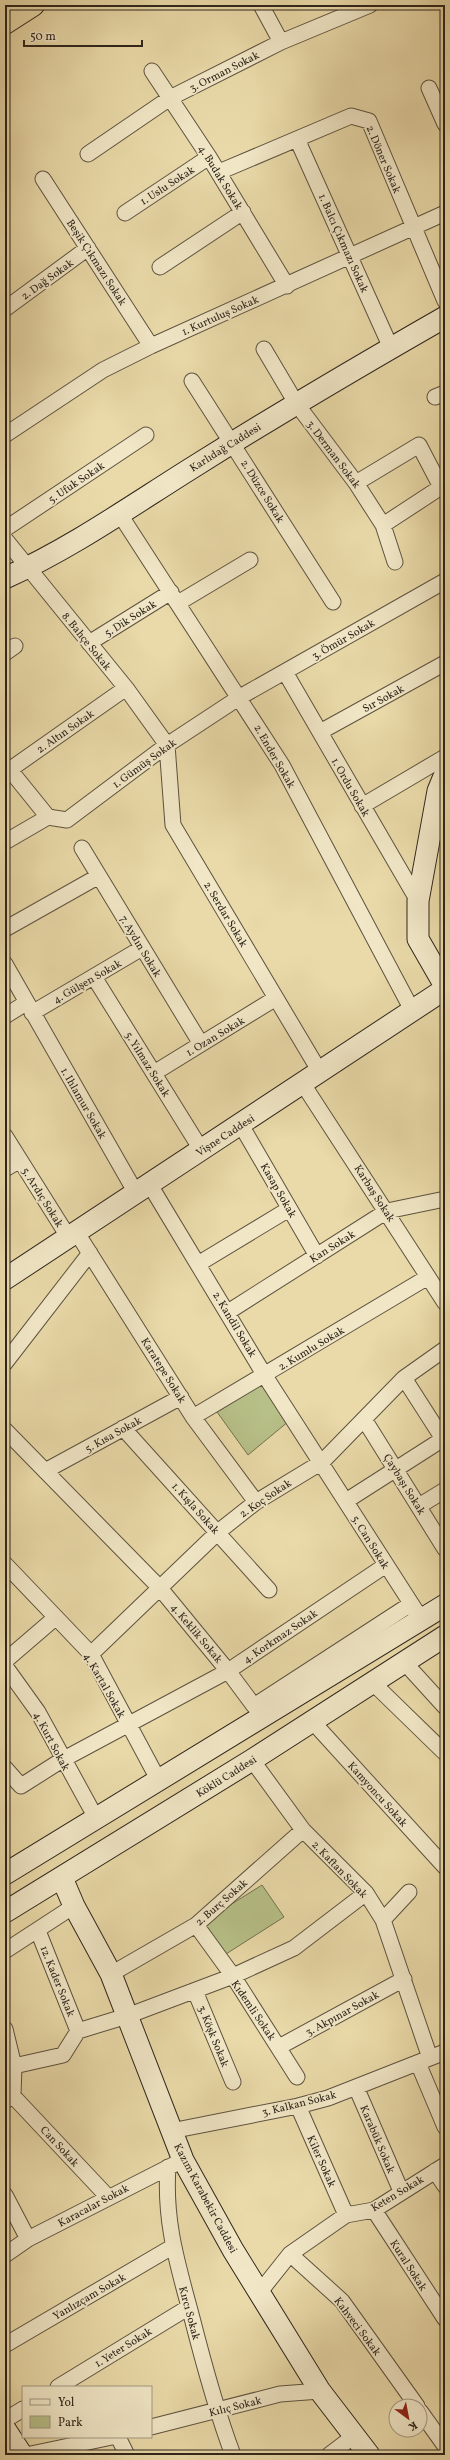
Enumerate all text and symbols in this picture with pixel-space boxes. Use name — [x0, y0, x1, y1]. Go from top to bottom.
scale bar — [24, 22, 142, 48]
text: 50 m — [30, 29, 56, 45]
street label: 3. Orman Sokak — [187, 48, 262, 96]
street label: 2. Döner Sokak — [362, 123, 404, 196]
street label: 4. Budak Sokak — [194, 143, 246, 213]
street label: 1. Uslu Sokak — [138, 163, 198, 209]
street label: 1. Balcı Çıkmazı Sokak — [314, 192, 371, 296]
street label: Beşik Çıkmazı Sokak — [62, 217, 129, 309]
street label: 2. Dağ Sokak — [19, 256, 77, 304]
street label: 1. Kurtuluş Sokak — [180, 293, 262, 340]
street label: 3. Derman Sokak — [302, 418, 363, 492]
street label: Karlıdağ Caddesi — [187, 420, 265, 476]
street label: 2. Düzce Sokak — [236, 457, 287, 526]
street label: 5. Ufuk Sokak — [46, 459, 108, 508]
street label: 5. Dik Sokak — [102, 597, 160, 641]
street label: 8. Bahçe Sokak — [58, 610, 114, 674]
street label: 3. Ömür Sokak — [309, 616, 378, 664]
street label: Sır Sokak — [360, 682, 407, 717]
street label: 2. Altın Sokak — [34, 707, 98, 758]
street label: 2. Ender Sokak — [249, 722, 298, 791]
street label: 1. Gümüş Sokak — [110, 736, 180, 792]
street label: 1. Ordu Sokak — [327, 756, 373, 820]
street label: 2. Serdar Sokak — [199, 879, 250, 951]
street label: 7. Aydın Sokak — [115, 913, 164, 980]
street label: 4. Gülşen Sokak — [51, 957, 125, 1008]
street label: 1. Ozan Sokak — [184, 1014, 248, 1061]
street label: 5. Yılmaz Sokak — [121, 1029, 173, 1100]
street label: 1. Ihlamur Sokak — [56, 1065, 109, 1142]
street label: Vişne Caddesi — [194, 1112, 258, 1161]
street label: Kasap Sokak — [256, 1161, 299, 1221]
street label: Karbaş Sokak — [350, 1162, 398, 1225]
street label: 5. Ardıç Sokak — [17, 1165, 66, 1231]
street label: Kan Sokak — [307, 1227, 358, 1267]
street label: 2. Kandil Sokak — [208, 1289, 259, 1361]
street label: 2. Kumlu Sokak — [276, 1324, 348, 1375]
street label: Karatepe Sokak — [137, 1335, 189, 1406]
street label: 5. Kısa Sokak — [83, 1414, 145, 1457]
street label: Çaybaşı Sokak — [379, 1451, 428, 1518]
street label: 2. Koç Sokak — [237, 1476, 295, 1522]
street label: 1. Kışla Sokak — [168, 1480, 222, 1538]
street label: 5. Can Sokak — [347, 1513, 392, 1573]
street label: 4. Keklik Sokak — [166, 1601, 225, 1667]
street label: 4. Korkmaz Sokak — [241, 1607, 321, 1668]
street label: 4. Kartal Sokak — [79, 1650, 128, 1721]
street label: 4. Kurt Sokak — [29, 1709, 73, 1774]
street label: Köklü Caddesi — [194, 1753, 260, 1802]
street label: Kamyoncu Sokak — [344, 1759, 410, 1831]
street label: 2. Kaftan Sokak — [308, 1838, 370, 1902]
street label: 2. Burç Sokak — [193, 1876, 251, 1930]
street label: 12. Kader Sokak — [36, 1944, 78, 2019]
street label: Kıdemli Sokak — [227, 1978, 279, 2044]
street label: 3. Akpınar Sokak — [303, 1988, 382, 2041]
street label: 3. Köşk Sokak — [193, 2003, 232, 2070]
street label: 3. Kalkan Sokak — [261, 2088, 338, 2121]
street label: Karabük Sokak — [356, 2103, 398, 2176]
street label: Can Sokak — [36, 2123, 82, 2171]
street label: Kiler Sokak — [303, 2133, 339, 2190]
street label: Kazım Karabekir Caddesi — [169, 2141, 240, 2256]
street label: Keten Sokak — [369, 2173, 427, 2216]
street label: Karacalar Sokak — [56, 2181, 132, 2231]
street label: Kural Sokak — [386, 2237, 430, 2294]
street label: Yanlızçam Sokak — [50, 2270, 129, 2324]
street label: Kırcı Sokak — [174, 2285, 203, 2342]
street label: Kahveci Sokak — [330, 2295, 384, 2359]
street label: 1. Yeter Sokak — [92, 2325, 155, 2372]
legend — [22, 2386, 152, 2438]
street label: Kılıç Sokak — [207, 2394, 263, 2421]
text: Yol — [58, 2395, 75, 2411]
north arrow — [388, 2398, 428, 2438]
text: Park — [58, 2415, 83, 2431]
text: K — [405, 2417, 420, 2434]

